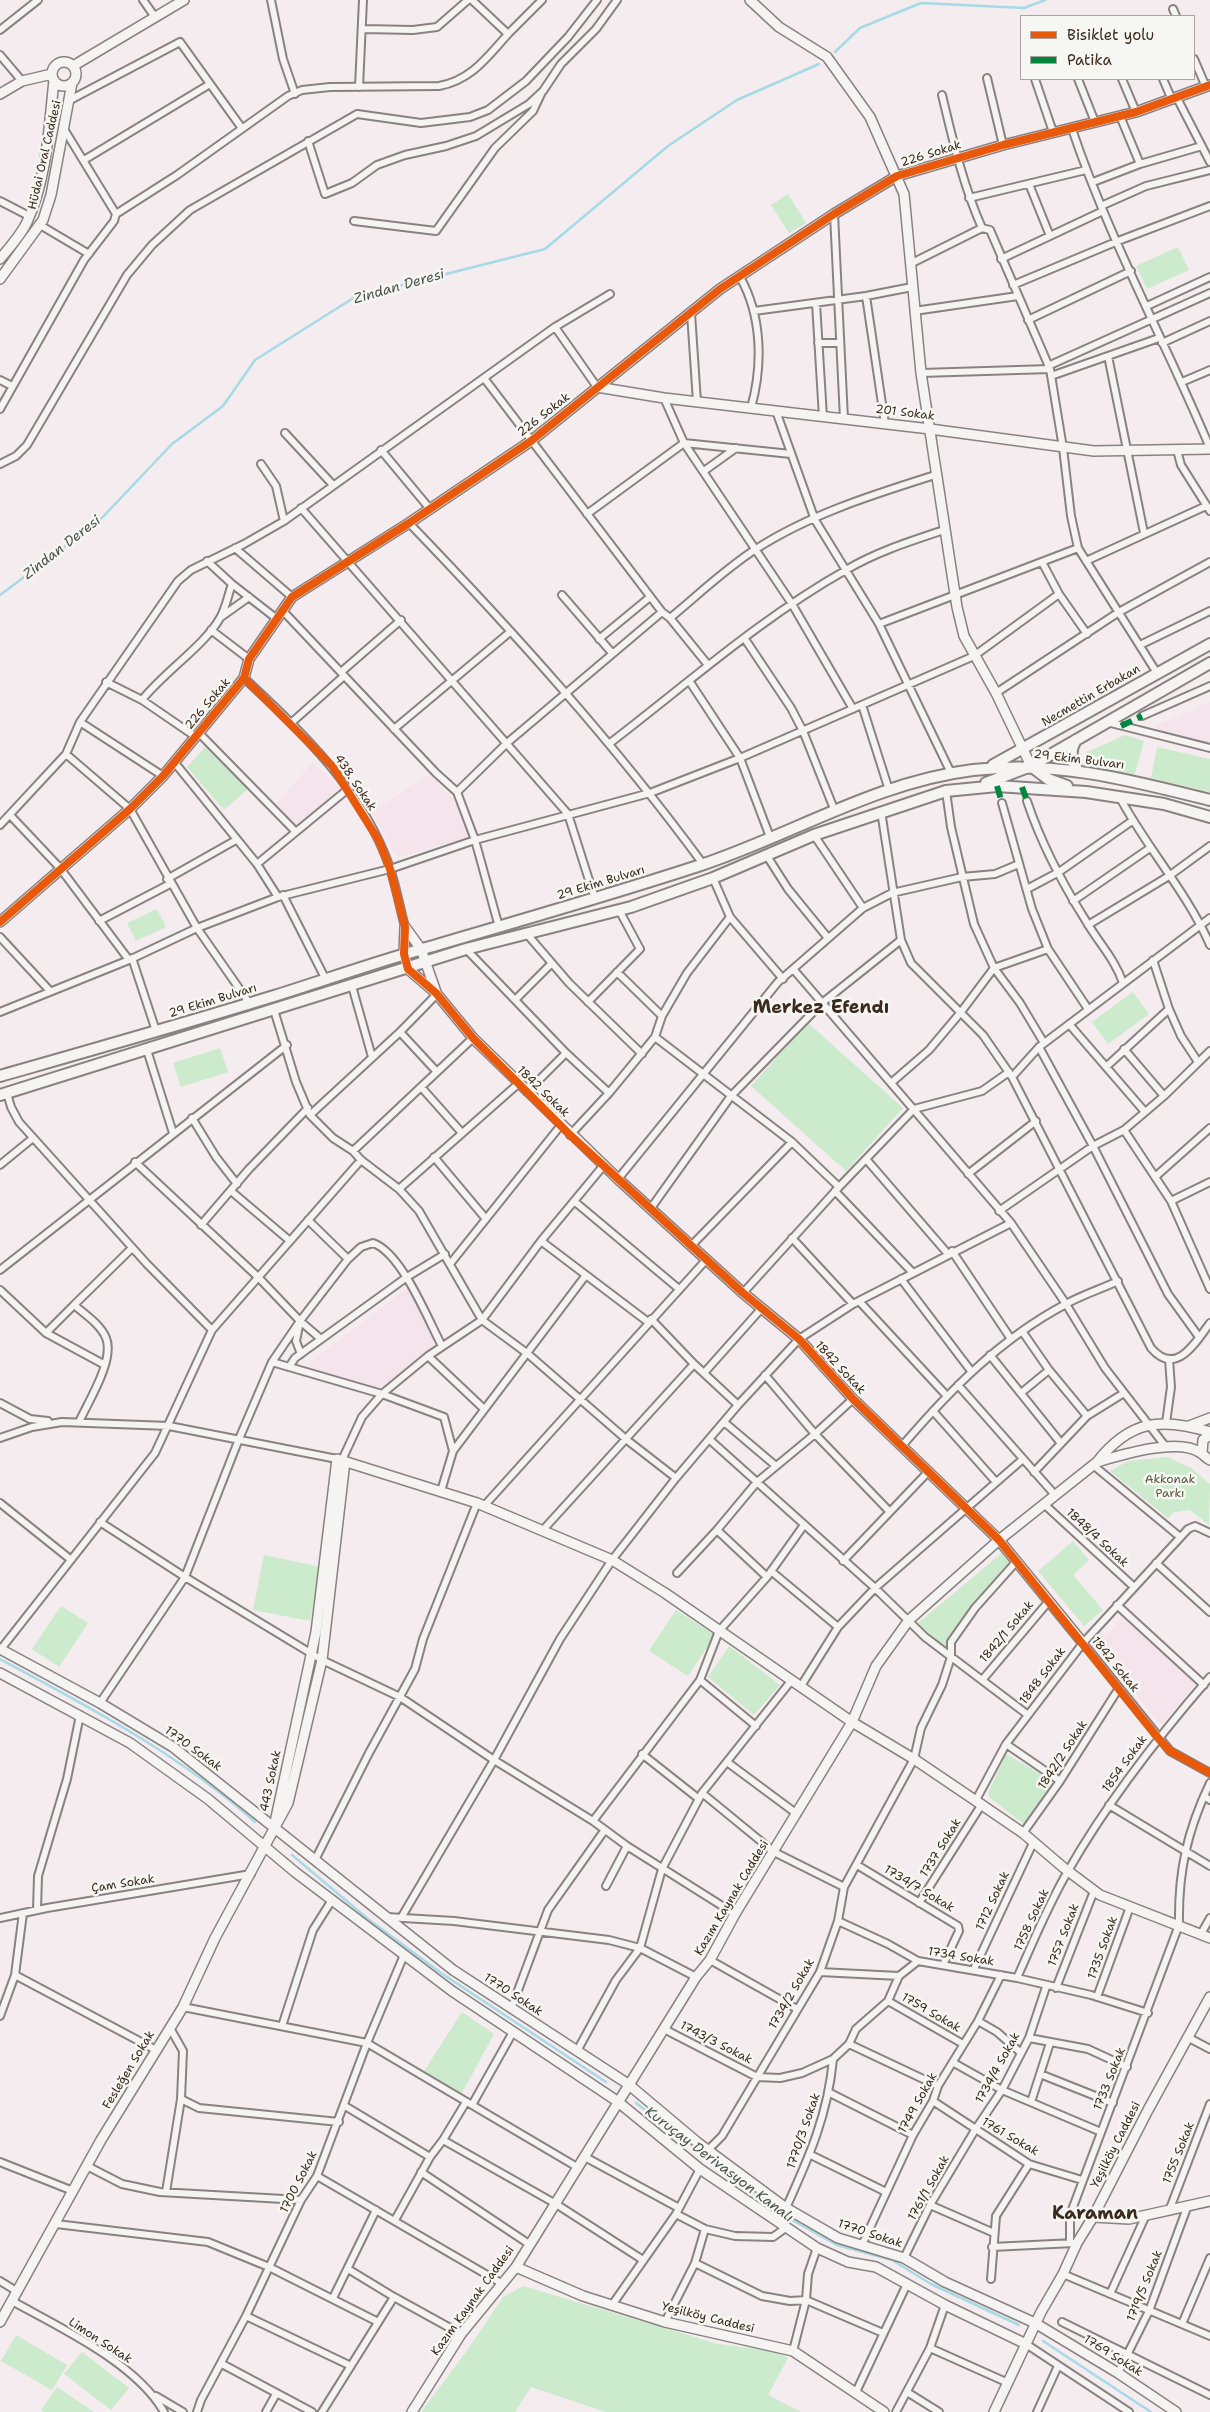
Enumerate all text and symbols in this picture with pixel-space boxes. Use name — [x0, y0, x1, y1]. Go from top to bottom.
legend — [1020, 15, 1195, 80]
text: Bisiklet yolu — [1067, 25, 1154, 45]
text: Patika — [1067, 50, 1112, 70]
street label: Hüdai Oral Caddesi — [25, 99, 65, 211]
street label: 226 Sokak — [899, 138, 963, 170]
water label: Zindan Deresi — [352, 266, 446, 308]
street label: 226 Sokak — [515, 390, 573, 440]
street label: 201 Sokak — [874, 402, 936, 424]
water label: Zindan Deresi — [20, 512, 104, 584]
street label: Necmettin Erbakan — [1039, 662, 1143, 730]
street label: 226 Sokak — [182, 675, 234, 733]
street label: 29 Ekim Bulvarı — [1033, 747, 1125, 773]
street label: 438. Sokak — [331, 752, 379, 814]
street label: 29 Ekim Bulvarı — [555, 863, 647, 903]
street label: 29 Ekim Bulvarı — [167, 981, 259, 1021]
district label: Merkez Efendı — [753, 997, 889, 1019]
street label: 1842 Sokak — [514, 1063, 572, 1121]
street label: 1842 Sokak — [812, 1338, 868, 1398]
park label: Akkonak Parkı — [1145, 1473, 1195, 1501]
street label: 1848/4 Sokak — [1063, 1506, 1131, 1570]
street label: 1842/1 Sokak — [977, 1598, 1037, 1666]
street label: 1842 Sokak — [1088, 1634, 1142, 1696]
street label: 1848 Sokak — [1017, 1645, 1069, 1707]
street label: 1842/2 Sokak — [1035, 1718, 1091, 1792]
street label: 1770 Sokak — [162, 1723, 224, 1775]
street label: 1854 Sokak — [1099, 1733, 1151, 1795]
street label: 443 Sokak — [257, 1749, 285, 1813]
street label: 1737 Sokak — [917, 1816, 965, 1880]
street label: Kazım Kaynak Caddesi — [692, 1838, 772, 1958]
street label: 1734/7 Sokak — [881, 1862, 957, 1916]
street label: 1712 Sokak — [973, 1869, 1013, 1933]
street label: Çam Sokak — [90, 1872, 156, 1896]
street label: 1758 Sokak — [1011, 1887, 1053, 1953]
street label: 1757 Sokak — [1045, 1902, 1083, 1968]
street label: 1735 Sokak — [1085, 1915, 1121, 1981]
street label: 1734 Sokak — [927, 1945, 995, 1969]
street label: 1734/2 Sokak — [766, 1956, 818, 2032]
street label: 1770 Sokak — [481, 1971, 545, 2019]
street label: 1759 Sokak — [899, 1990, 963, 2036]
street label: 1743/3 Sokak — [677, 2019, 755, 2067]
street label: Fesleğen Sokak — [100, 2028, 158, 2112]
street label: 1734/4 Sokak — [973, 2030, 1023, 2106]
street label: 1733 Sokak — [1091, 2045, 1129, 2113]
street label: 1749 Sokak — [895, 2070, 941, 2136]
street label: 1770/3 Sokak — [784, 2091, 824, 2171]
street label: Yeşilköy Caddesi — [1088, 2099, 1144, 2191]
water label: Kuruçay Derivasyon Kanalı — [641, 2104, 797, 2226]
street label: 1761 Sokak — [979, 2115, 1041, 2159]
street label: 1755 Sokak — [1160, 2120, 1198, 2186]
street label: 1700 Sokak — [277, 2149, 321, 2215]
street label: 1761/1 Sokak — [905, 2153, 953, 2223]
district label: Karaman — [1052, 2203, 1138, 2225]
street label: 1770 Sokak — [836, 2217, 904, 2251]
street label: Kazım Kaynak Caddesi — [428, 2243, 518, 2359]
street label: 1719/5 Sokak — [1124, 2248, 1166, 2324]
street label: Yeşilköy Caddesi — [660, 2299, 756, 2337]
street label: Limon Sokak — [65, 2315, 135, 2367]
street label: 1769 Sokak — [1081, 2332, 1145, 2380]

